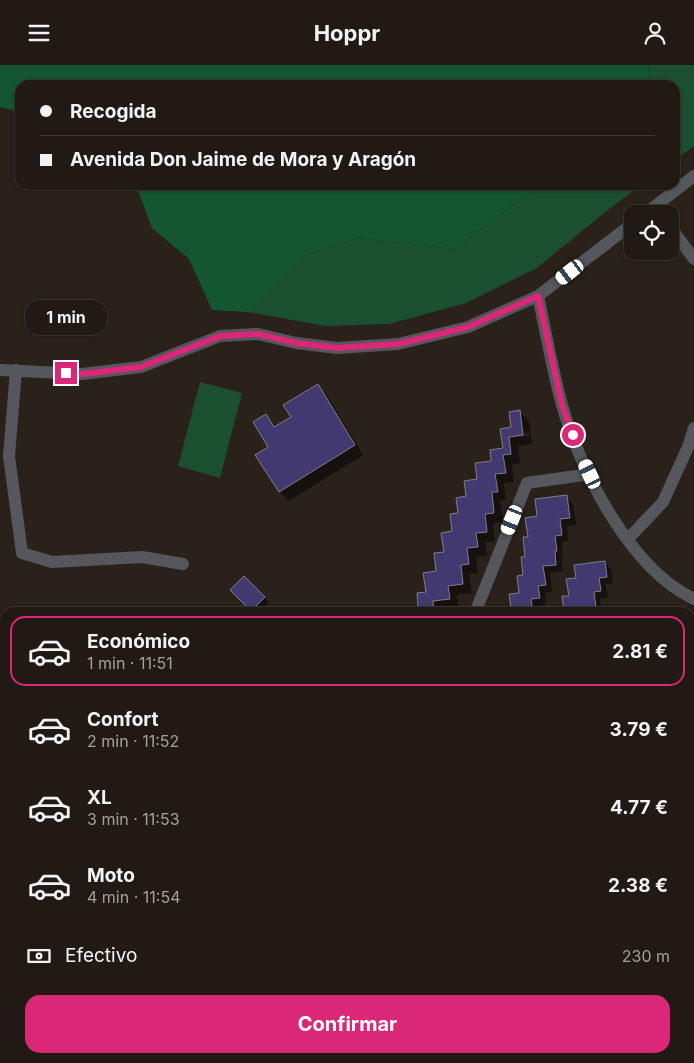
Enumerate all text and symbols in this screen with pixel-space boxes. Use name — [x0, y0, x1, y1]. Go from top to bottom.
icon: menu — [25, 19, 53, 47]
icon: person — [641, 19, 669, 47]
text: Hoppr — [314, 20, 380, 46]
text: Recogida — [70, 100, 157, 123]
text: Avenida Don Jaime de Mora y Aragón — [70, 148, 416, 171]
map controls — [624, 205, 679, 260]
button: locate — [624, 205, 679, 260]
car — [553, 257, 586, 287]
callout: 1 min — [25, 301, 107, 335]
text: 1 min — [46, 307, 86, 327]
route end — [55, 362, 77, 384]
route start — [562, 424, 584, 446]
car — [576, 457, 603, 491]
car — [499, 503, 524, 537]
icon: car — [27, 629, 72, 674]
text: Económico — [87, 630, 190, 653]
text: 2.81 € — [612, 640, 668, 663]
text: 1 min · 11:51 — [87, 653, 173, 673]
icon: car — [27, 707, 72, 752]
text: Confort — [87, 708, 158, 731]
text: 3.79 € — [610, 718, 668, 741]
text: 2 min · 11:52 — [87, 731, 179, 751]
icon: car — [27, 785, 72, 830]
text: XL — [87, 786, 112, 809]
text: 4.77 € — [610, 796, 668, 819]
text: 3 min · 11:53 — [87, 809, 180, 829]
icon: car — [27, 863, 72, 908]
text: Moto — [87, 864, 135, 887]
text: 2.38 € — [608, 874, 668, 897]
text: 4 min · 11:54 — [87, 887, 180, 907]
icon: cash — [25, 942, 53, 970]
text: Efectivo — [65, 944, 137, 967]
text: 230 m — [622, 946, 670, 966]
button: Confirmar — [25, 995, 670, 1053]

